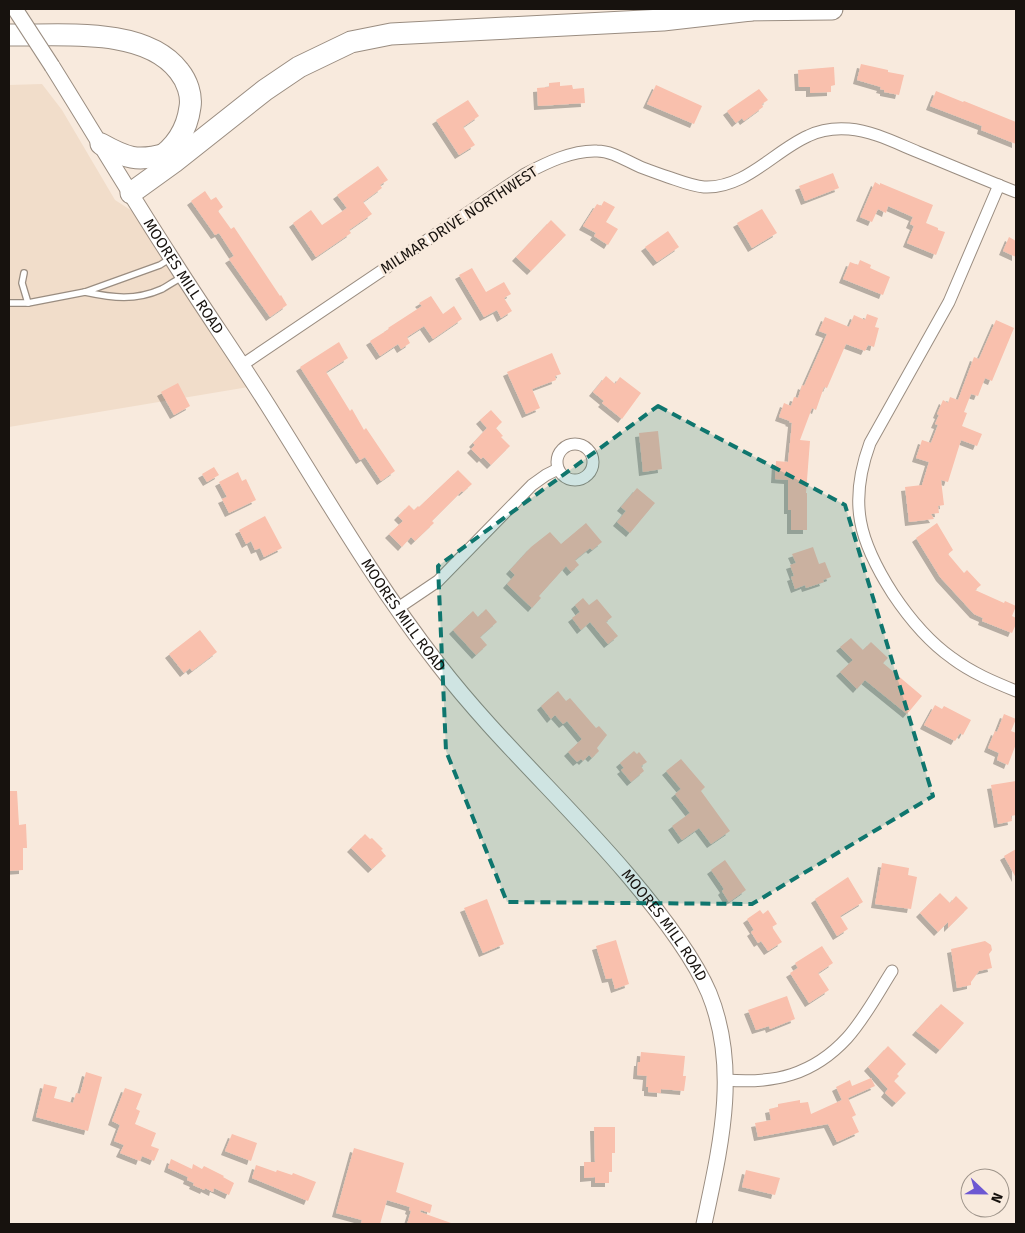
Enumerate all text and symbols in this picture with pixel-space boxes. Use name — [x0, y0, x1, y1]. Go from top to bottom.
street label: MILMAR DRIVE NORTHWEST — [377, 162, 541, 278]
street label: MOORES MILL ROAD — [139, 215, 228, 337]
street label: MOORES MILL ROAD — [357, 555, 449, 675]
street label: MOORES MILL ROAD — [618, 865, 711, 984]
north arrow — [960, 1168, 1010, 1218]
text: N — [987, 1190, 1006, 1205]

